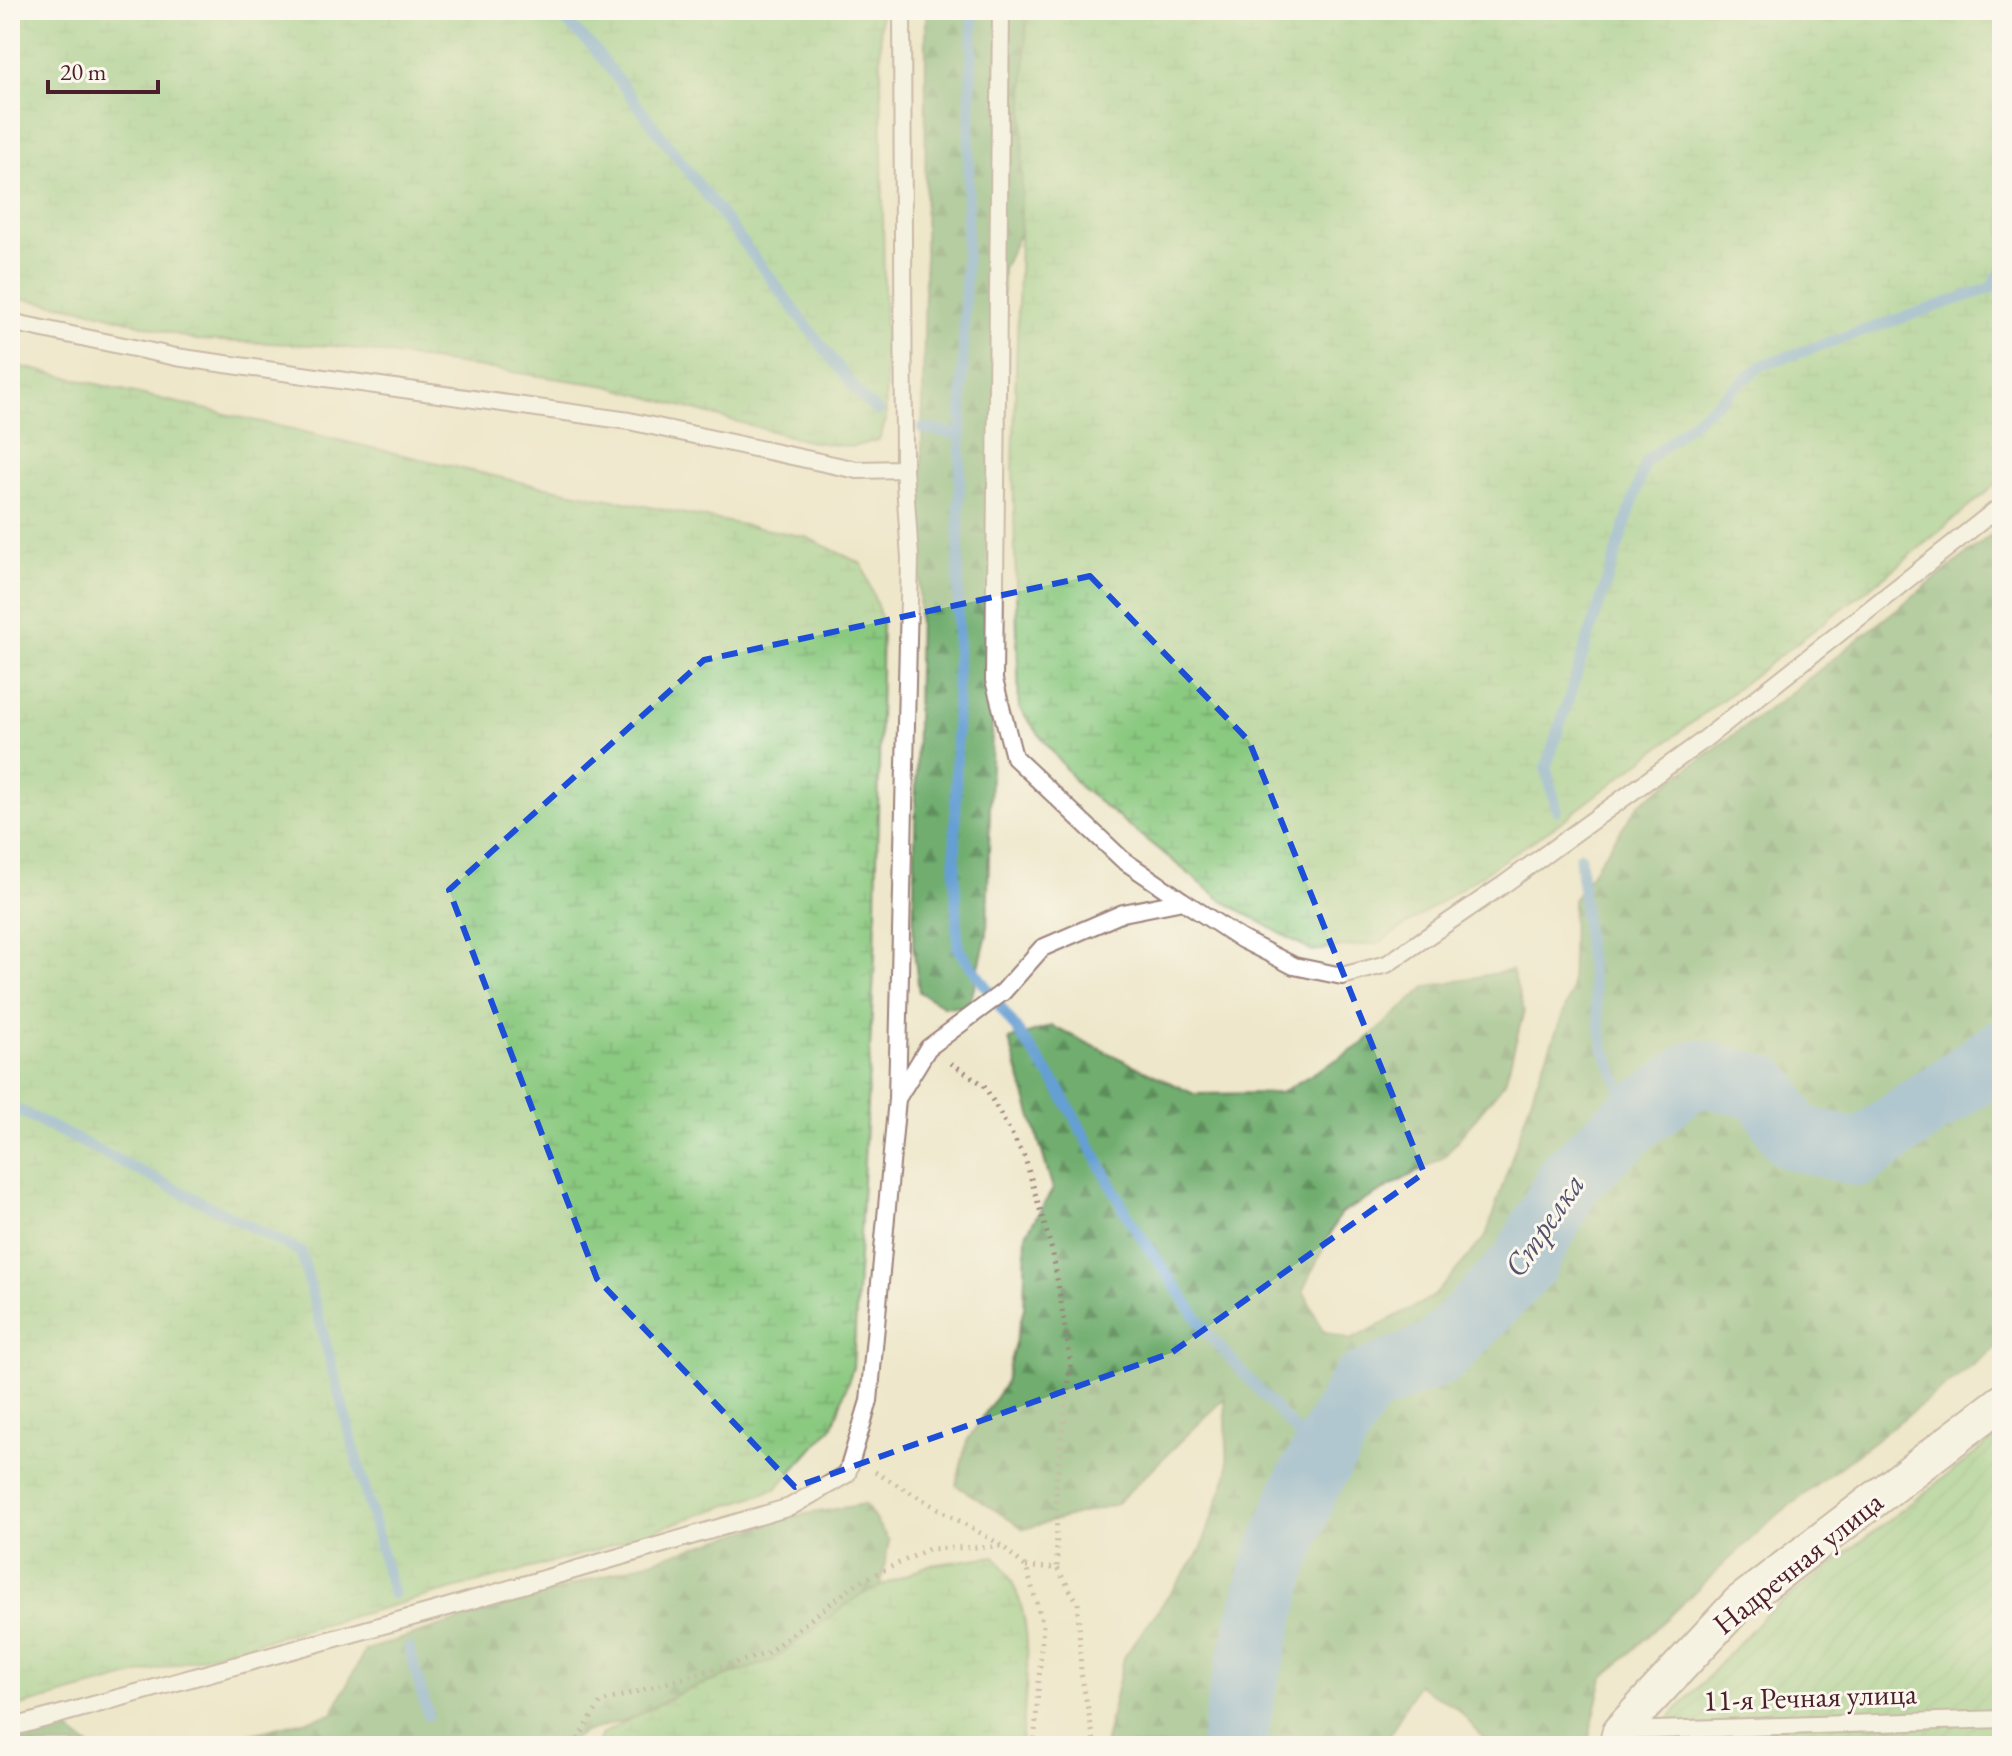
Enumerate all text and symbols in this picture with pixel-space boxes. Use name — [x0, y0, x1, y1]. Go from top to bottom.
scale bar — [48, 44, 158, 94]
text: 20 m — [60, 56, 107, 87]
water label: Стрелка — [1494, 1165, 1594, 1285]
street label: Надречная улица — [1705, 1482, 1891, 1643]
street label: 11-я Речная улица — [1703, 1673, 1917, 1720]

